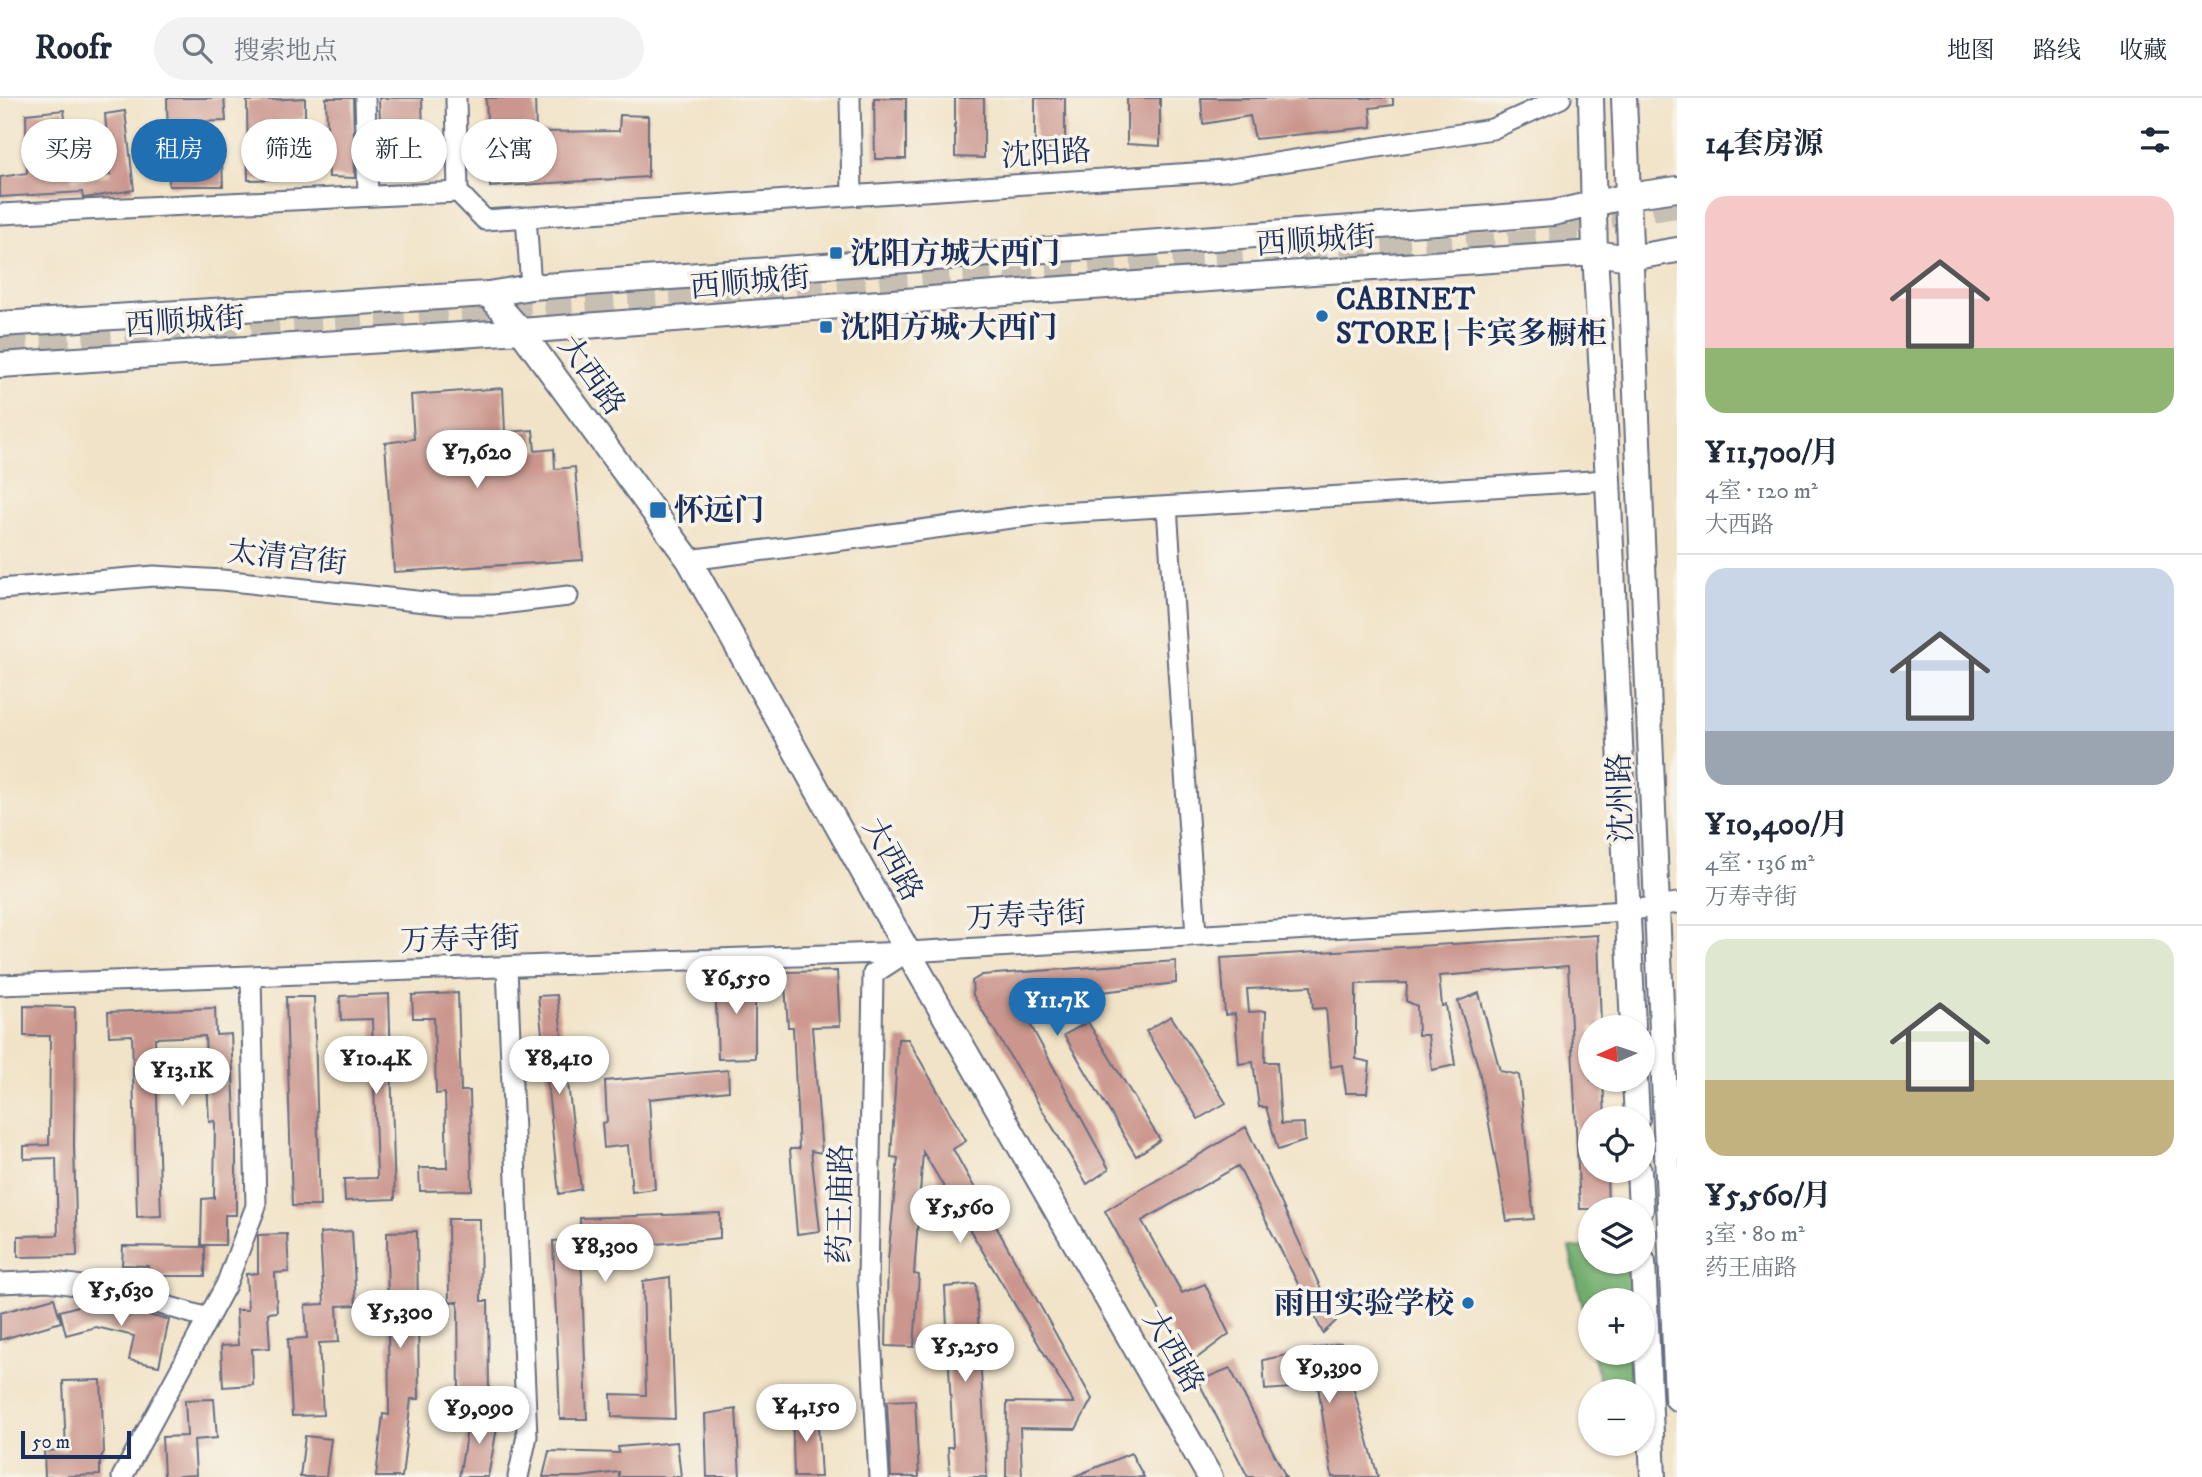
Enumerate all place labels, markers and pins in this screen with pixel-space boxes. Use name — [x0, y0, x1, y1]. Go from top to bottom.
place label: 沈阳方城大西门 — [850, 236, 1060, 273]
marker: 沈阳方城大西门 — [828, 245, 844, 261]
place label: CABINET STORE | 卡宾多橱柜 — [1336, 282, 1607, 353]
marker: CABINET STORE | 卡宾多橱柜 — [1314, 308, 1330, 324]
place label: 沈阳方城·大西门 — [840, 310, 1057, 347]
marker: 沈阳方城·大西门 — [818, 319, 834, 335]
pin: ¥7,620 — [420, 430, 534, 490]
place label: 怀远门 — [674, 493, 764, 530]
marker: 怀远门 — [648, 500, 668, 520]
pin: ¥6,550 — [679, 956, 793, 1016]
pin: ¥11.7K — [1000, 978, 1114, 1038]
pin: ¥10.4K — [319, 1037, 433, 1096]
pin: ¥8,410 — [502, 1037, 616, 1096]
pin: ¥13.1K — [125, 1048, 239, 1108]
pin: ¥5,560 — [903, 1186, 1017, 1245]
pin: ¥8,300 — [548, 1224, 662, 1284]
pin: ¥5,630 — [64, 1268, 178, 1328]
place label: 雨田实验学校 — [1274, 1286, 1454, 1323]
pin: ¥5,300 — [343, 1290, 457, 1350]
marker: 雨田实验学校 — [1460, 1295, 1476, 1311]
pin: ¥5,250 — [908, 1324, 1022, 1384]
pin: ¥9,390 — [1272, 1346, 1386, 1405]
pin: ¥4,150 — [749, 1384, 863, 1444]
pin: ¥9,090 — [422, 1386, 536, 1446]

